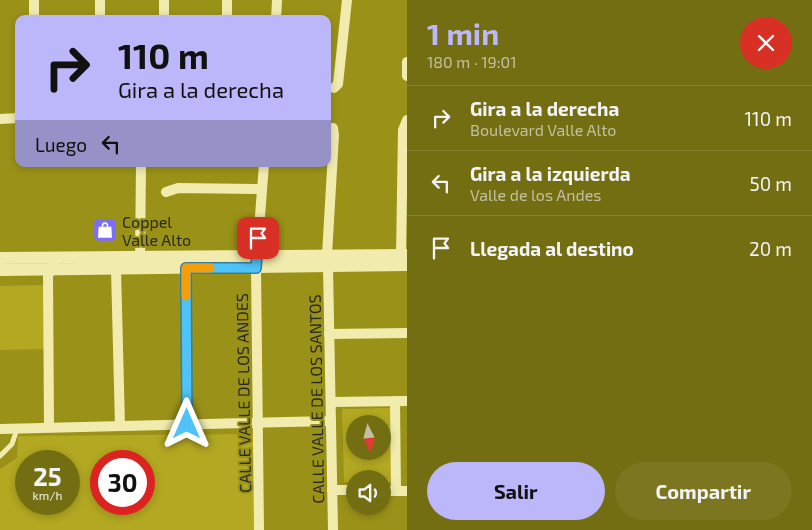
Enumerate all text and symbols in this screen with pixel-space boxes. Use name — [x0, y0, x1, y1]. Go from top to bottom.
text: 1 min — [427, 15, 499, 51]
button: close — [740, 17, 792, 69]
text: 110 m — [118, 34, 209, 76]
icon: right — [35, 35, 100, 100]
text: 180 m · 19:01 — [427, 52, 517, 71]
text: Gira a la derecha — [118, 76, 284, 102]
text: Gira a la derecha — [470, 97, 619, 120]
icon: right — [427, 104, 455, 132]
text: 110 m — [745, 107, 792, 130]
text: Boulevard Valle Alto — [470, 120, 616, 139]
icon: left — [97, 130, 125, 158]
text: Luego — [35, 133, 87, 156]
text: Gira a la izquierda — [470, 162, 631, 185]
icon: left — [427, 169, 455, 197]
text: 50 m — [749, 172, 792, 195]
text: Valle de los Andes — [470, 185, 601, 204]
place label: Coppel Valle Alto — [122, 212, 191, 249]
shop icon: Coppel Valle Alto — [92, 217, 118, 243]
pin — [237, 217, 279, 259]
icon: arrive — [244, 224, 272, 252]
icon: arrive — [427, 234, 455, 262]
text: Llegada al destino — [470, 237, 634, 260]
text: 20 m — [749, 237, 792, 260]
street label: CALLE VALLE DE LOS ANDES — [232, 293, 254, 493]
street label: CALLE VALLE DE LOS SANTOS — [305, 294, 327, 504]
position arrow — [160, 397, 212, 449]
north arrow — [346, 415, 391, 460]
map controls — [346, 415, 391, 515]
speed limit sign: 30 — [90, 450, 155, 515]
text: 25 — [33, 461, 62, 491]
button: Salir — [427, 462, 605, 520]
button: Compartir — [615, 462, 792, 520]
button: sound — [346, 470, 391, 515]
text: km/h — [33, 488, 62, 502]

